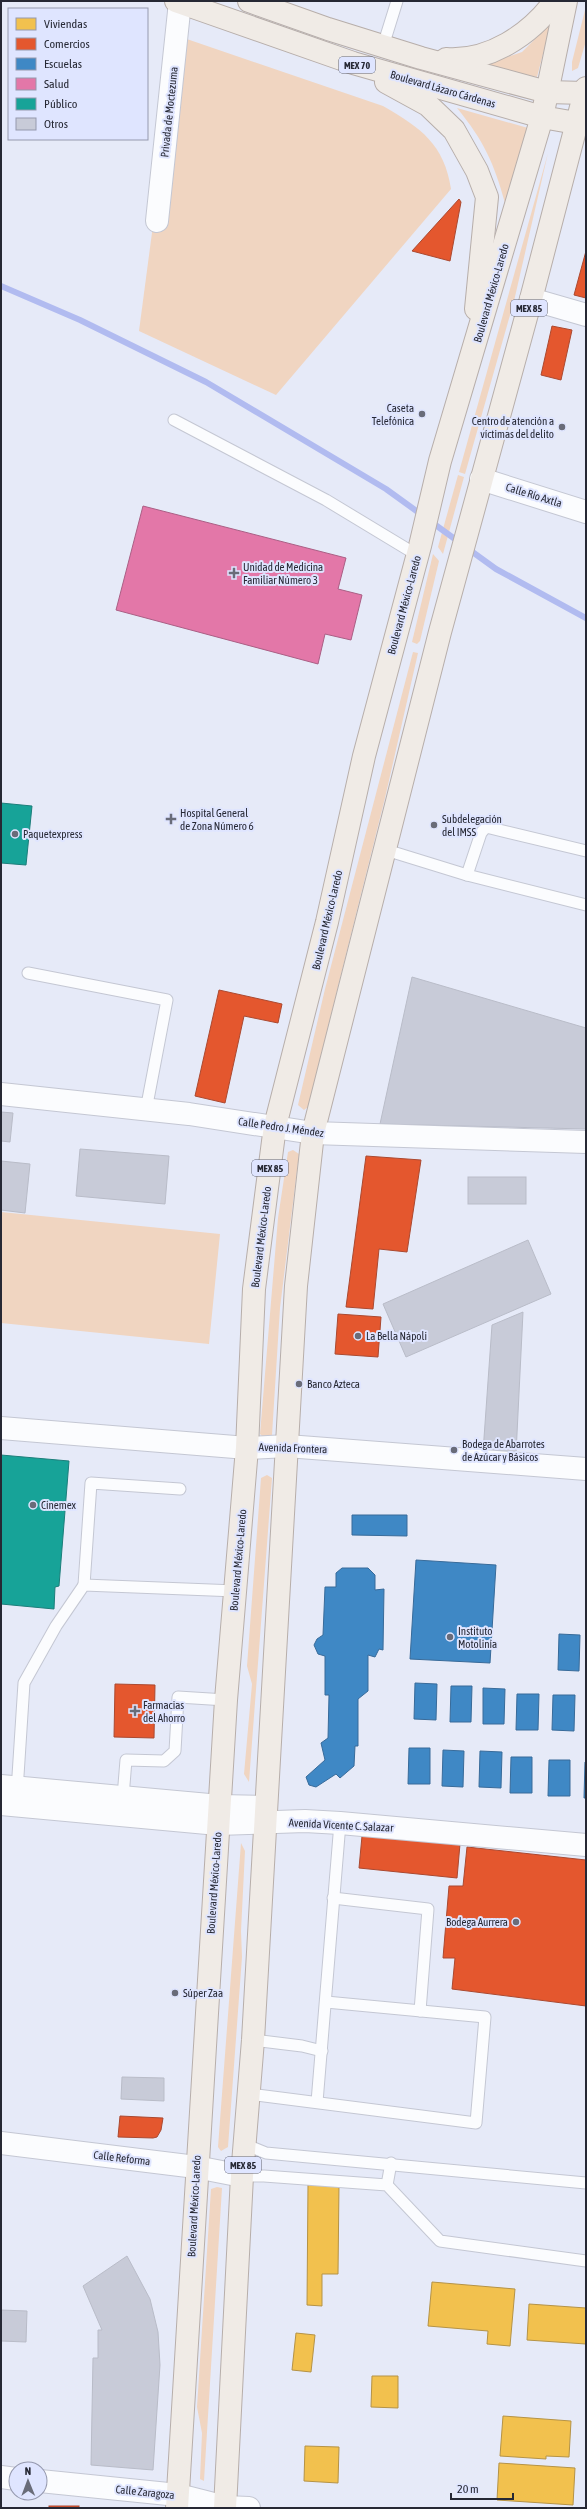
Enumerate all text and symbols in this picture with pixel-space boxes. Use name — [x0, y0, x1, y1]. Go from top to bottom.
legend — [8, 8, 148, 140]
text: Viviendas — [44, 17, 87, 31]
text: Comercios — [44, 37, 90, 51]
text: Escuelas — [44, 57, 82, 71]
road number: MEX 70 — [339, 57, 375, 73]
street label: Privada de Moctezuma — [158, 66, 180, 158]
street label: Boulevard Lázaro Cárdenas — [389, 68, 497, 110]
text: Salud — [44, 77, 69, 91]
text: Público — [44, 97, 78, 111]
text: Otros — [44, 117, 68, 131]
street label: Boulevard México-Laredo — [471, 242, 511, 344]
road number: MEX 85 — [511, 300, 547, 316]
place label: Caseta Telefónica — [372, 402, 414, 427]
marker: Caseta Telefónica — [417, 409, 427, 419]
place label: Centro de atención a víctimas del delito — [472, 415, 554, 440]
marker: Centro de atención a víctimas del delito — [557, 422, 567, 432]
street label: Calle Río Axtla — [504, 481, 564, 509]
street label: Boulevard México-Laredo — [385, 554, 423, 656]
place label: Unidad de Medicina Familiar Número 3 — [243, 561, 323, 586]
marker: Unidad de Medicina Familiar Número 3 — [228, 567, 240, 579]
place label: Hospital General de Zona Número 6 — [180, 807, 254, 832]
marker: Hospital General de Zona Número 6 — [165, 813, 177, 825]
place label: Subdelegación del IMSS — [442, 813, 502, 838]
marker: Subdelegación del IMSS — [429, 820, 439, 830]
place label: Paquetexpress — [23, 828, 83, 840]
marker: Paquetexpress — [10, 829, 20, 839]
street label: Boulevard México-Laredo — [310, 869, 344, 971]
street label: Calle Pedro J. Méndez — [237, 1115, 325, 1139]
road number: MEX 85 — [252, 1160, 288, 1176]
street label: Boulevard México-Laredo — [249, 1186, 273, 1288]
place label: La Bella Nápoli — [366, 1330, 427, 1342]
marker: La Bella Nápoli — [353, 1331, 363, 1341]
place label: Banco Azteca — [307, 1378, 360, 1390]
marker: Banco Azteca — [294, 1379, 304, 1389]
place label: Bodega de Abarrotes de Azúcar y Básicos — [462, 1438, 545, 1463]
street label: Avenida Frontera — [258, 1441, 328, 1455]
marker: Bodega de Abarrotes de Azúcar y Básicos — [449, 1445, 459, 1455]
place label: Cinemex — [41, 1499, 77, 1511]
marker: Cinemex — [28, 1500, 38, 1510]
street label: Boulevard México-Laredo — [228, 1509, 248, 1611]
place label: Instituto Motolinía — [458, 1625, 497, 1650]
marker: Instituto Motolinía — [445, 1632, 455, 1642]
place label: Farmacias del Ahorro — [143, 1699, 185, 1724]
marker: Farmacias del Ahorro — [130, 1706, 140, 1716]
street label: Avenida Vicente C. Salazar — [288, 1816, 394, 1834]
street label: Boulevard México-Laredo — [204, 1832, 224, 1934]
place label: Bodega Aurrera — [446, 1916, 508, 1928]
marker: Bodega Aurrera — [511, 1917, 521, 1927]
place label: Súper Zaa — [183, 1987, 223, 1999]
marker: Súper Zaa — [170, 1988, 180, 1998]
street label: Calle Reforma — [93, 2149, 151, 2167]
street label: Boulevard México-Laredo — [185, 2155, 203, 2257]
road number: MEX 85 — [225, 2157, 261, 2173]
north arrow — [8, 2461, 48, 2501]
text: N — [24, 2465, 31, 2477]
scale bar — [451, 2475, 513, 2501]
text: 20 m — [457, 2482, 479, 2496]
street label: Calle Zaragoza — [115, 2483, 175, 2501]

